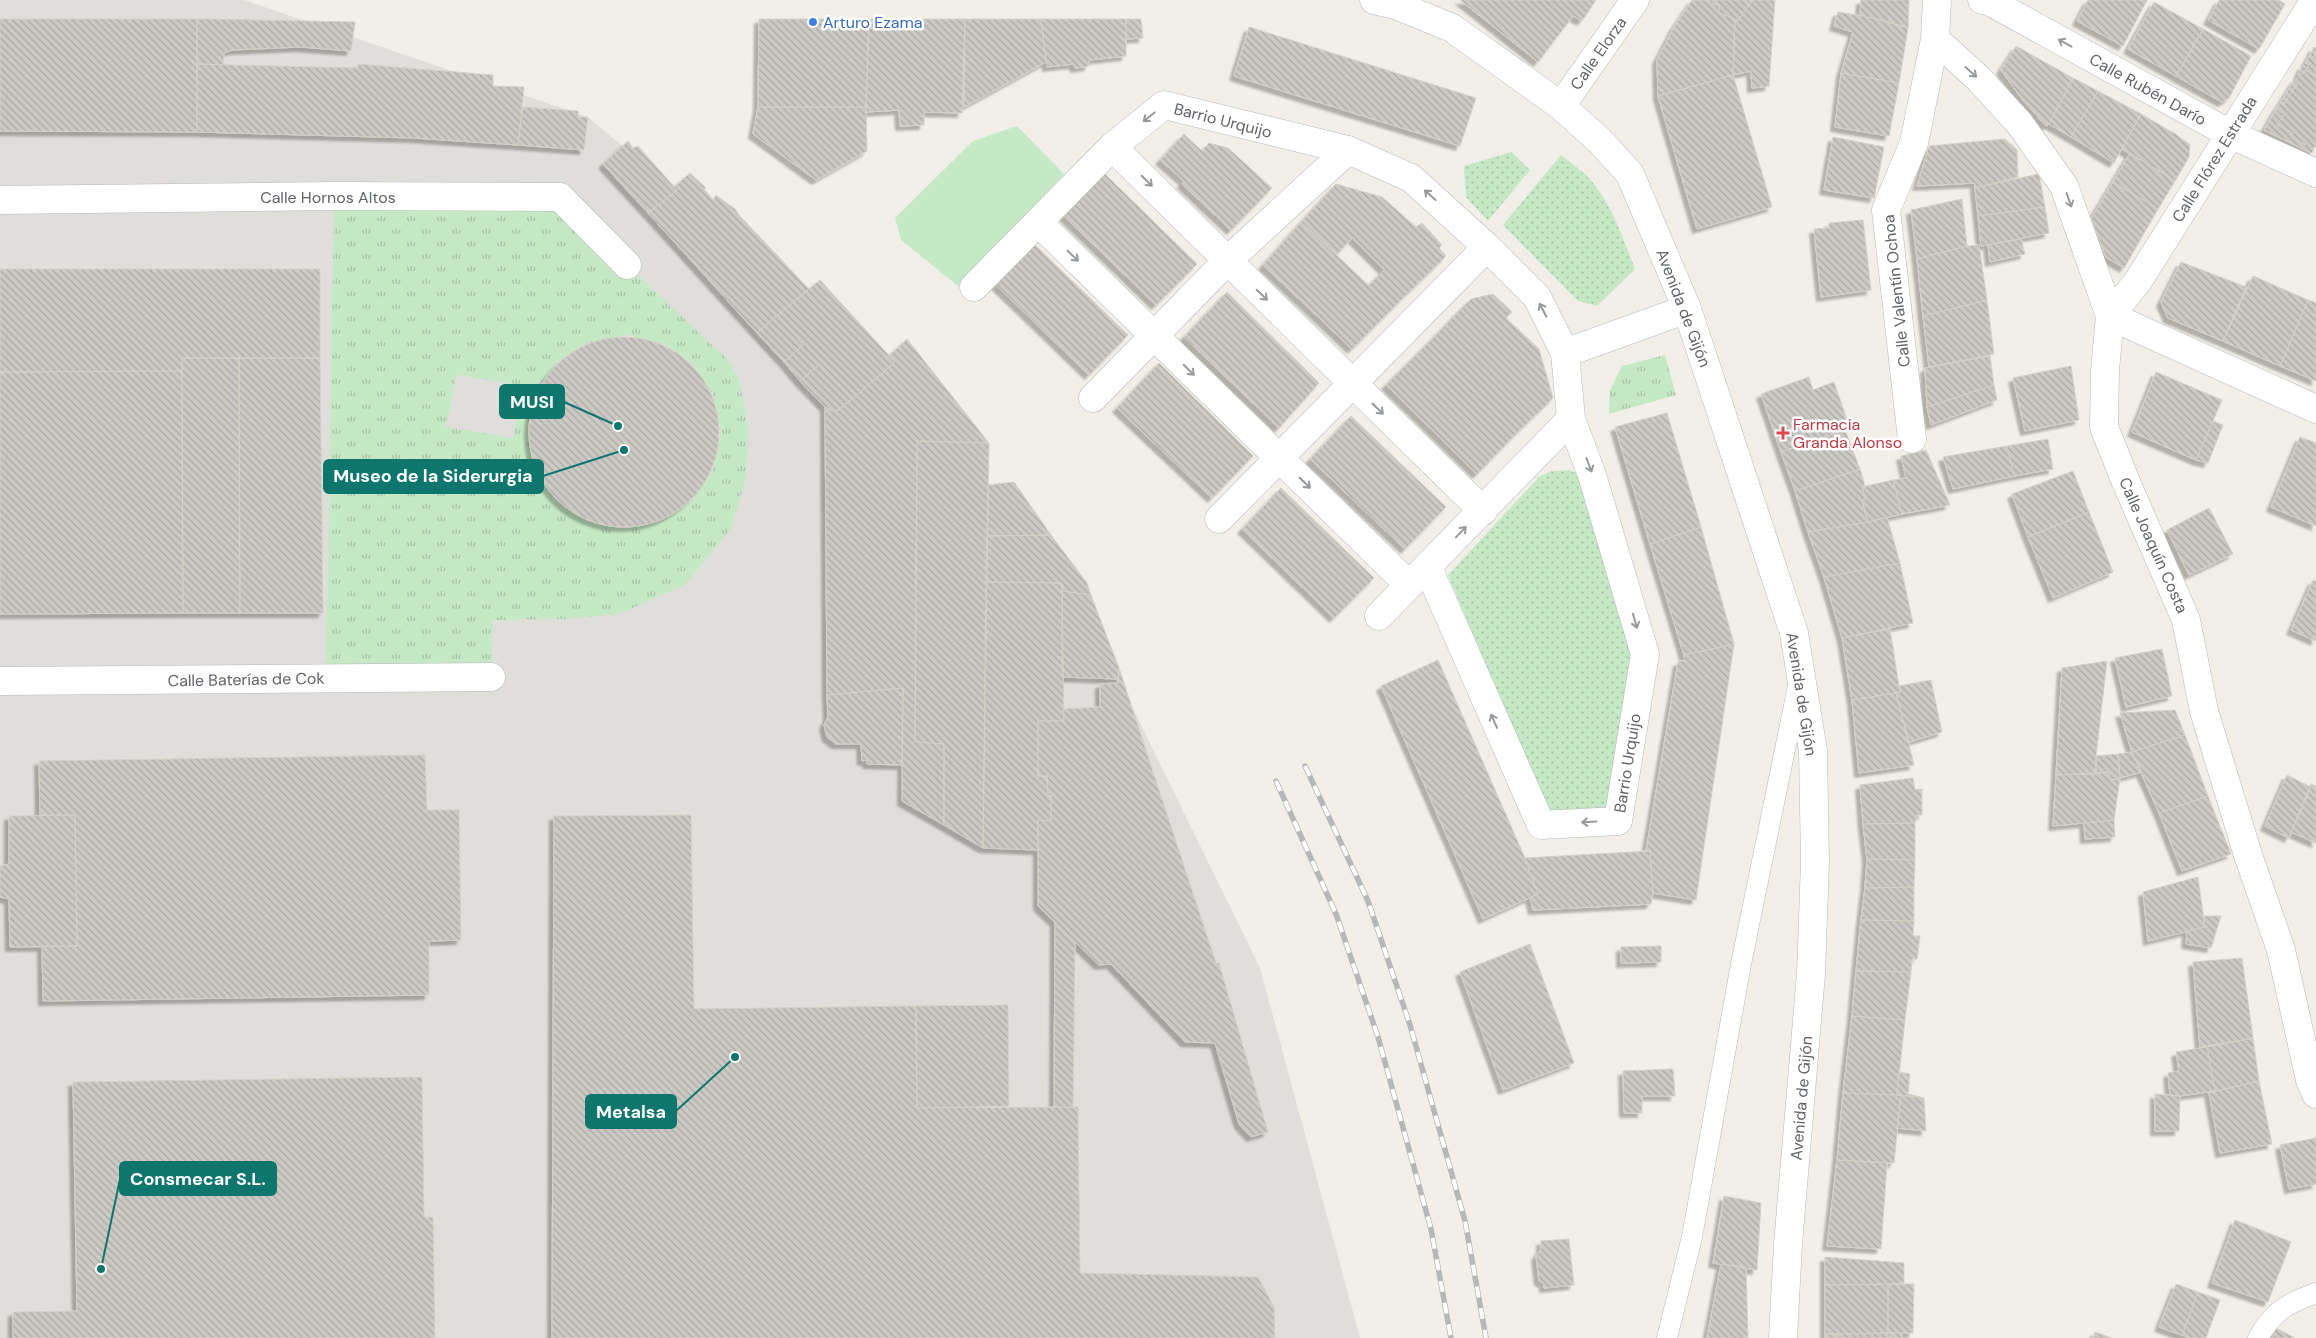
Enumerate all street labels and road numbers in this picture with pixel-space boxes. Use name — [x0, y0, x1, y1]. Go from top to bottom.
street label: Calle Elorza — [1566, 13, 1631, 94]
street label: Calle Rubén Darío — [2086, 49, 2210, 130]
street label: Calle Flórez Estrada — [2167, 92, 2262, 226]
street label: Barrio Urquijo — [1172, 98, 1274, 143]
street label: Calle Hornos Altos — [260, 187, 396, 208]
street label: Calle Valentín Ochoa — [1878, 214, 1915, 368]
street label: Avenida de Gijón — [1651, 246, 1716, 370]
street label: Calle Joaquín Costa — [2114, 474, 2193, 616]
street label: Avenida de Gijón — [1781, 631, 1822, 757]
street label: Calle Baterías de Cok — [167, 668, 325, 691]
street label: Barrio Urquijo — [1609, 712, 1646, 814]
street label: Avenida de Gijón — [1786, 1035, 1817, 1161]

